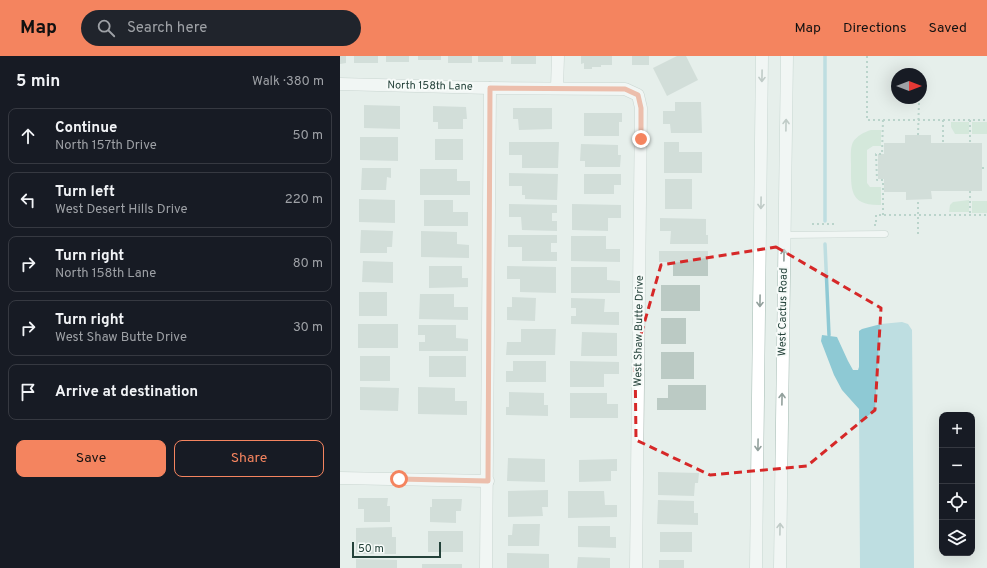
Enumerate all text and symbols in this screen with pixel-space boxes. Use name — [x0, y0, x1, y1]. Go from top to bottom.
search box — [81, 10, 361, 46]
text: Map — [20, 16, 57, 40]
icon: search — [95, 17, 117, 39]
text: Search here — [127, 19, 207, 38]
text: Map — [795, 20, 821, 37]
text: Directions — [843, 20, 907, 37]
text: Saved — [929, 20, 967, 37]
north arrow — [891, 68, 927, 104]
one-way arrow — [758, 69, 766, 82]
text: 5 min — [16, 71, 60, 93]
text: Walk · 380 m — [252, 74, 324, 90]
street label: North 158th Lane — [387, 78, 473, 94]
text: Continue — [55, 119, 117, 138]
one-way arrow — [782, 119, 790, 132]
icon: ahead — [17, 125, 39, 147]
text: 50 m — [293, 128, 323, 144]
route end — [632, 130, 650, 148]
text: North 157th Drive — [55, 138, 157, 154]
text: Turn left — [55, 183, 115, 202]
icon: left — [17, 189, 39, 211]
text: 220 m — [285, 192, 323, 208]
one-way arrow — [757, 196, 765, 209]
text: West Desert Hills Drive — [55, 202, 188, 218]
text: Turn right — [55, 247, 124, 266]
one-way arrow — [780, 249, 788, 262]
icon: right — [17, 253, 39, 275]
text: 80 m — [293, 256, 323, 272]
text: North 158th Lane — [55, 266, 156, 282]
street label: West Cactus Road — [775, 268, 791, 356]
street label: West Shaw Butte Drive — [631, 275, 647, 387]
one-way arrow — [756, 294, 764, 307]
text: Turn right — [55, 311, 124, 330]
icon: right — [17, 317, 39, 339]
text: 30 m — [293, 320, 323, 336]
text: West Shaw Butte Drive — [55, 330, 187, 346]
icon: arrive — [17, 381, 39, 403]
text: Arrive at destination — [55, 383, 198, 402]
one-way arrow — [778, 393, 786, 406]
map controls — [939, 412, 975, 556]
button: + — [939, 412, 975, 448]
one-way arrow — [754, 438, 762, 451]
button: Save — [16, 440, 166, 477]
button: Share — [174, 440, 324, 477]
button: − — [939, 448, 975, 484]
route start — [390, 470, 408, 488]
button: locate — [939, 484, 975, 520]
button: layers — [939, 520, 975, 556]
one-way arrow — [776, 523, 784, 536]
scale bar — [352, 540, 441, 559]
text: 50 m — [358, 542, 384, 556]

